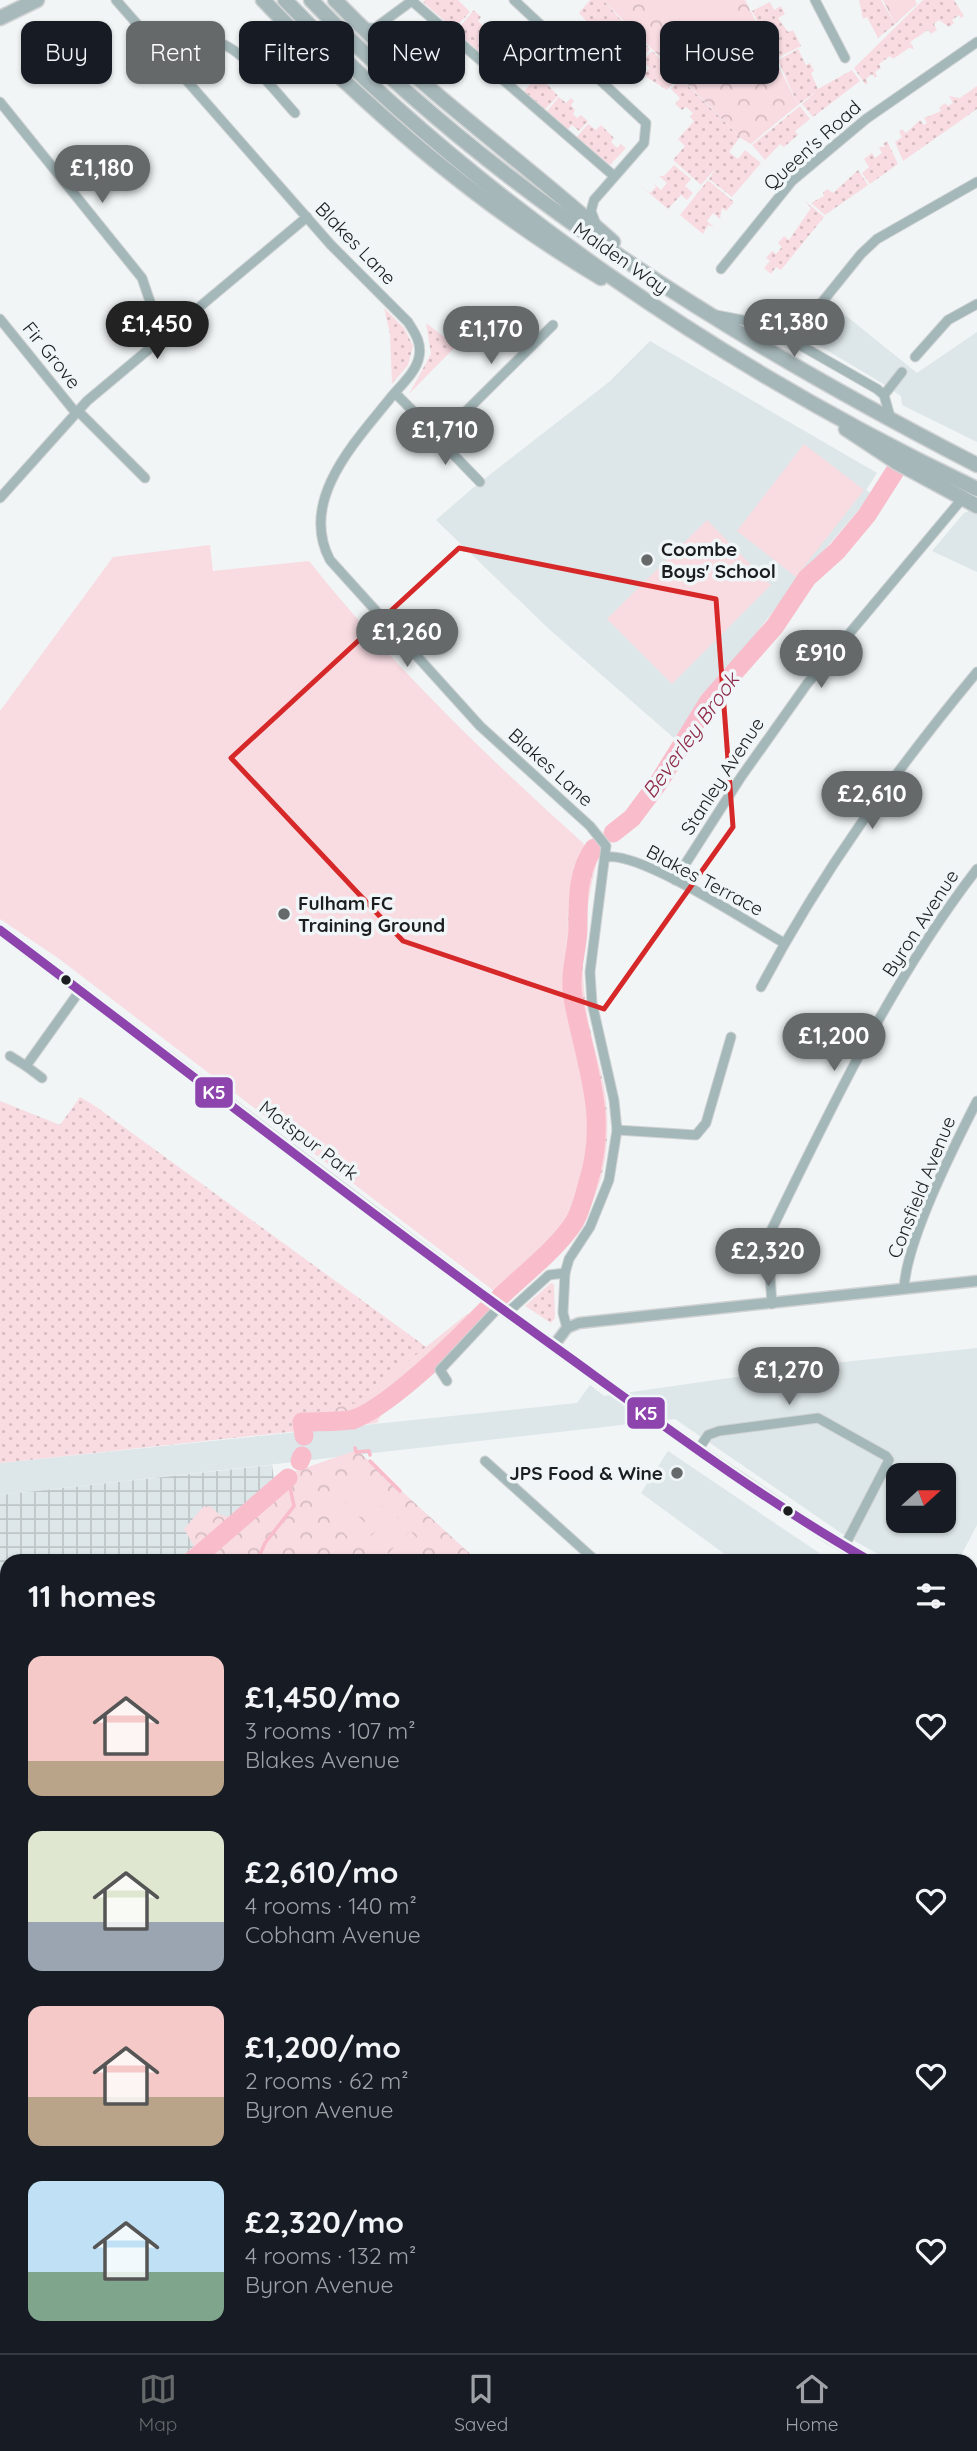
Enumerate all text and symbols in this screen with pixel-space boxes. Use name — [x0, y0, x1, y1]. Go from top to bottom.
chip: Buy — [21, 21, 112, 84]
chip: Rent — [126, 21, 225, 84]
chip: Filters — [239, 21, 354, 84]
chip: New — [368, 21, 465, 84]
chip: Apartment — [479, 21, 646, 84]
chip: House — [660, 21, 779, 84]
street label: Queen's Road — [758, 95, 866, 195]
pin: £1,180 — [45, 146, 159, 205]
text: £1,180 — [70, 153, 134, 182]
street label: Blakes Lane — [311, 196, 401, 290]
street label: Malden Way — [569, 217, 673, 299]
pin: £1,380 — [737, 300, 851, 359]
pin: £1,450 — [100, 302, 214, 361]
pin: £1,170 — [434, 306, 548, 366]
text: £1,380 — [760, 307, 828, 336]
text: £1,450 — [122, 309, 192, 338]
text: £1,170 — [459, 314, 523, 343]
street label: Fir Grove — [18, 317, 86, 393]
pin: £1,710 — [388, 407, 502, 467]
text: £1,710 — [412, 415, 478, 444]
place label: Coombe Boys' School — [661, 537, 776, 583]
marker: Coombe Boys' School — [639, 552, 655, 568]
pin: £1,260 — [350, 610, 464, 669]
text: £1,260 — [372, 617, 442, 646]
pin: £910 — [780, 630, 862, 690]
text: £910 — [796, 638, 846, 667]
water label: Beverley Brook — [636, 666, 745, 803]
street label: Stanley Avenue — [675, 713, 769, 839]
street label: Blakes Lane — [504, 723, 598, 811]
pin: £2,610 — [815, 772, 929, 831]
text: £2,610 — [837, 779, 907, 808]
street label: Blakes Terrace — [642, 839, 768, 921]
street label: Byron Avenue — [877, 865, 963, 981]
place label: Fulham FC Training Ground — [298, 891, 445, 937]
marker: Fulham FC Training Ground — [276, 906, 292, 922]
unlabelled marker — [59, 973, 73, 987]
pin: £1,200 — [777, 1014, 891, 1073]
text: £1,200 — [799, 1021, 869, 1050]
line badge: K5 — [194, 1076, 234, 1109]
text: K5 — [202, 1080, 226, 1104]
street label: Motspur Park — [255, 1095, 363, 1185]
street label: Consfield Avenue — [882, 1112, 960, 1262]
pin: £2,320 — [711, 1228, 825, 1288]
text: £2,320 — [731, 1236, 805, 1265]
pin: £1,270 — [732, 1348, 846, 1407]
text: £1,270 — [754, 1355, 824, 1384]
line badge: K5 — [626, 1396, 666, 1430]
text: K5 — [634, 1401, 658, 1425]
place label: JPS Food & Wine — [509, 1461, 663, 1485]
north arrow — [886, 1463, 956, 1533]
map controls — [886, 1463, 956, 1533]
marker: JPS Food & Wine — [669, 1465, 685, 1481]
unlabelled marker — [781, 1504, 795, 1518]
text: 11 homes — [28, 1577, 156, 1615]
icon: filters — [912, 1577, 950, 1615]
text: £1,450/mo — [245, 1678, 400, 1716]
icon: home — [84, 1684, 168, 1768]
icon: heart — [912, 1707, 950, 1745]
text: 3 rooms · 107 m² — [245, 1716, 416, 1745]
text: Blakes Avenue — [245, 1745, 400, 1774]
text: £2,610/mo — [245, 1853, 399, 1891]
icon: home — [84, 1859, 168, 1943]
icon: heart — [912, 1882, 950, 1920]
text: 4 rooms · 140 m² — [245, 1891, 417, 1920]
text: Cobham Avenue — [245, 1920, 421, 1949]
text: £1,200/mo — [245, 2028, 401, 2066]
icon: home — [84, 2034, 168, 2118]
icon: heart — [912, 2057, 950, 2095]
text: 2 rooms · 62 m² — [245, 2066, 409, 2095]
text: Byron Avenue — [245, 2095, 394, 2124]
text: £2,320/mo — [245, 2203, 404, 2241]
icon: home — [84, 2209, 168, 2293]
icon: heart — [912, 2232, 950, 2270]
text: 4 rooms · 132 m² — [245, 2241, 416, 2270]
text: Byron Avenue — [245, 2270, 394, 2299]
tab: Map — [138, 2370, 177, 2436]
tab: Saved — [454, 2370, 508, 2436]
tab: Home — [785, 2370, 839, 2436]

